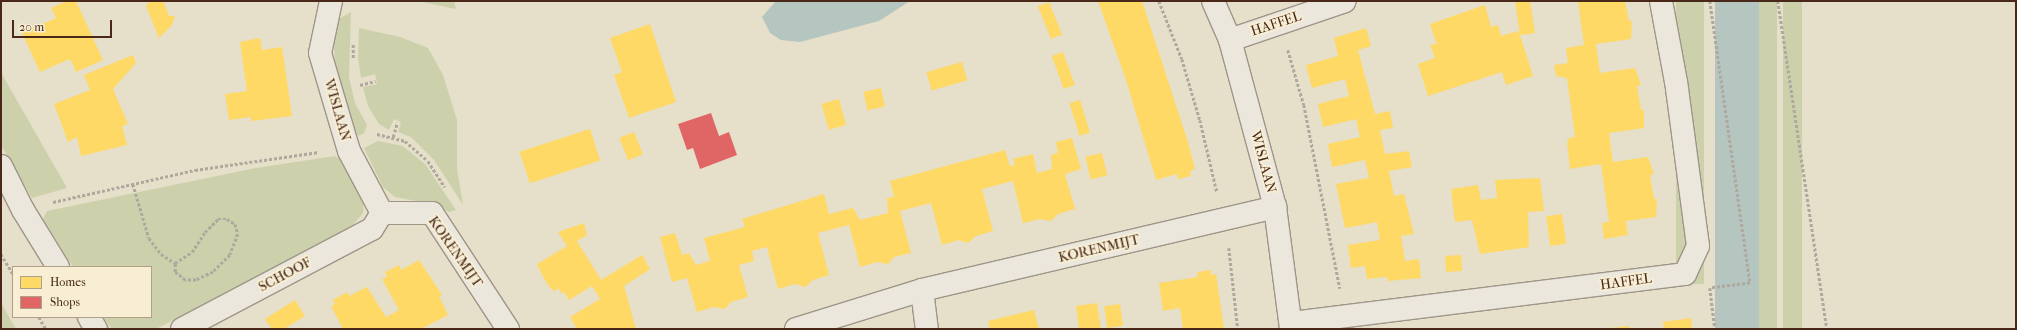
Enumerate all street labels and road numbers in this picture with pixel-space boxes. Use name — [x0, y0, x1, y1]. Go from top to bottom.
street label: HAFFEL — [1249, 8, 1303, 40]
street label: WISLAAN — [320, 77, 354, 143]
street label: WISLAAN — [1247, 129, 1279, 195]
street label: KORENMIJT — [424, 213, 486, 291]
street label: KORENMIJT — [1057, 231, 1141, 267]
street label: SCHOOF — [256, 254, 314, 296]
street label: HAFFEL — [1599, 270, 1653, 294]

